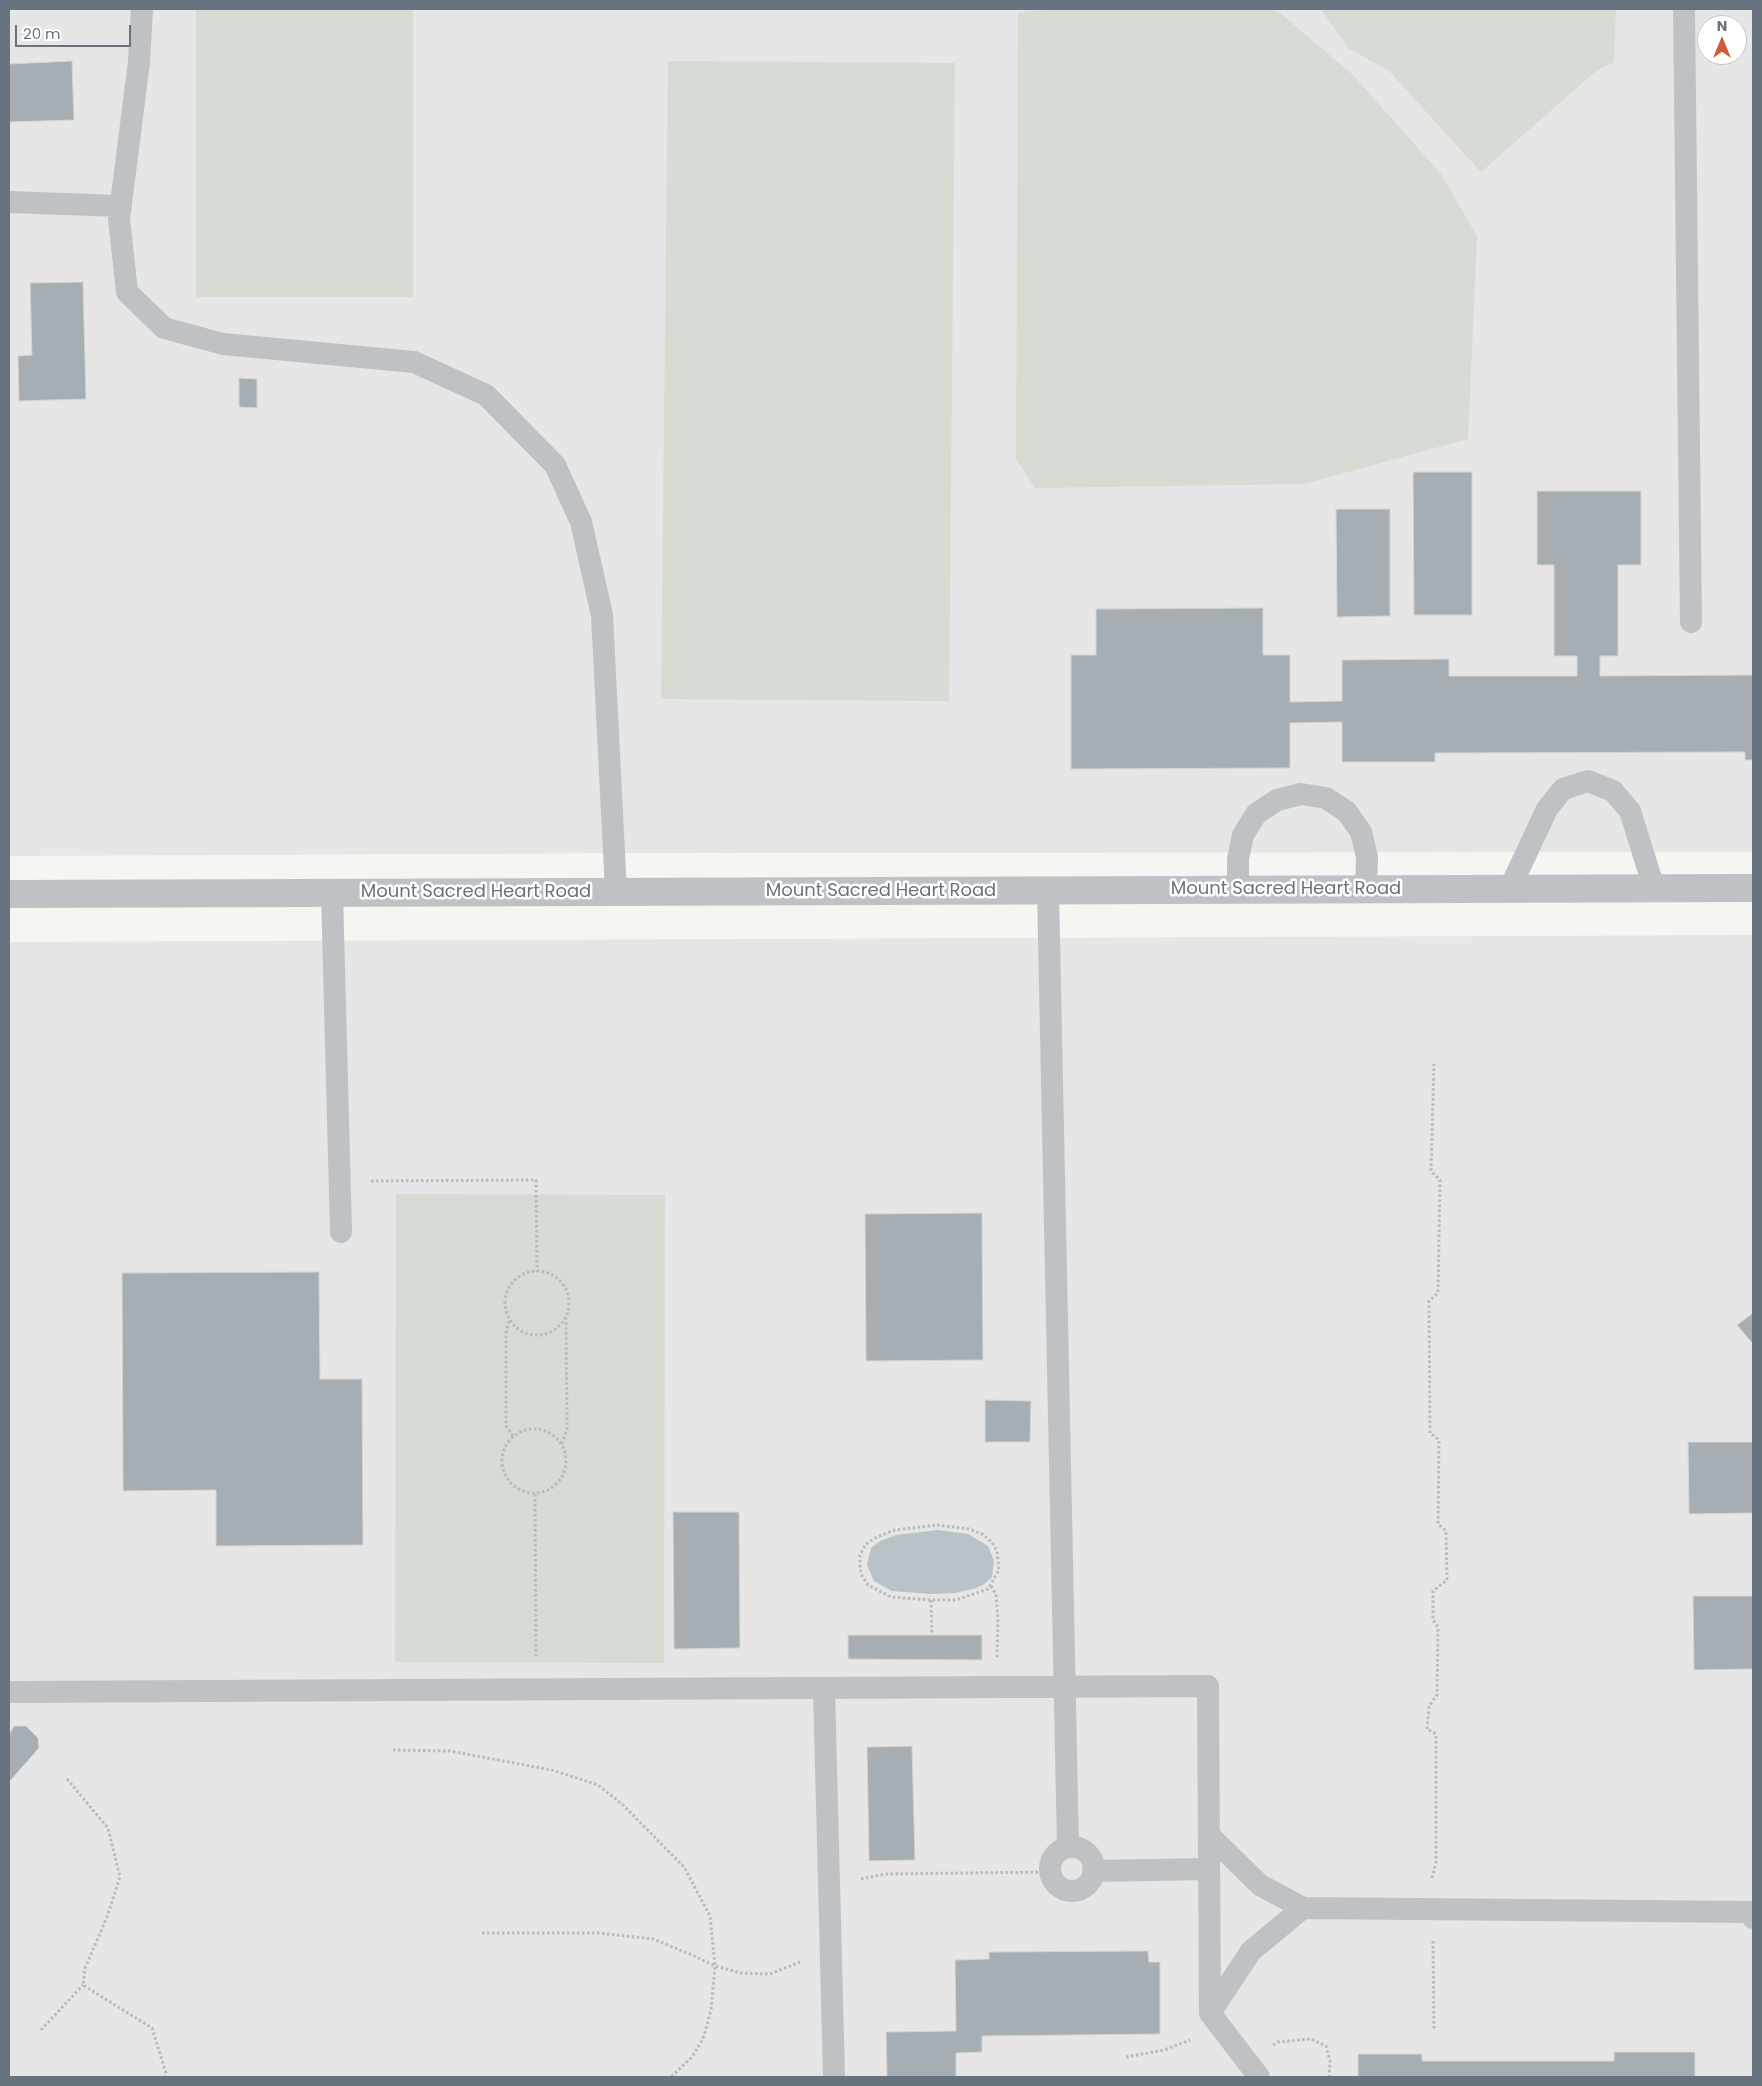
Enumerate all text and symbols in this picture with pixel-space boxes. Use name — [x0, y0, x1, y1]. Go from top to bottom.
scale bar — [18, 15, 134, 47]
north arrow — [1697, 15, 1747, 65]
text: N — [1717, 16, 1727, 36]
text: 20 m — [23, 23, 61, 44]
street label: Mount Sacred Heart Road — [1171, 878, 1401, 900]
street label: Mount Sacred Heart Road — [766, 880, 996, 902]
street label: Mount Sacred Heart Road — [361, 881, 591, 903]

